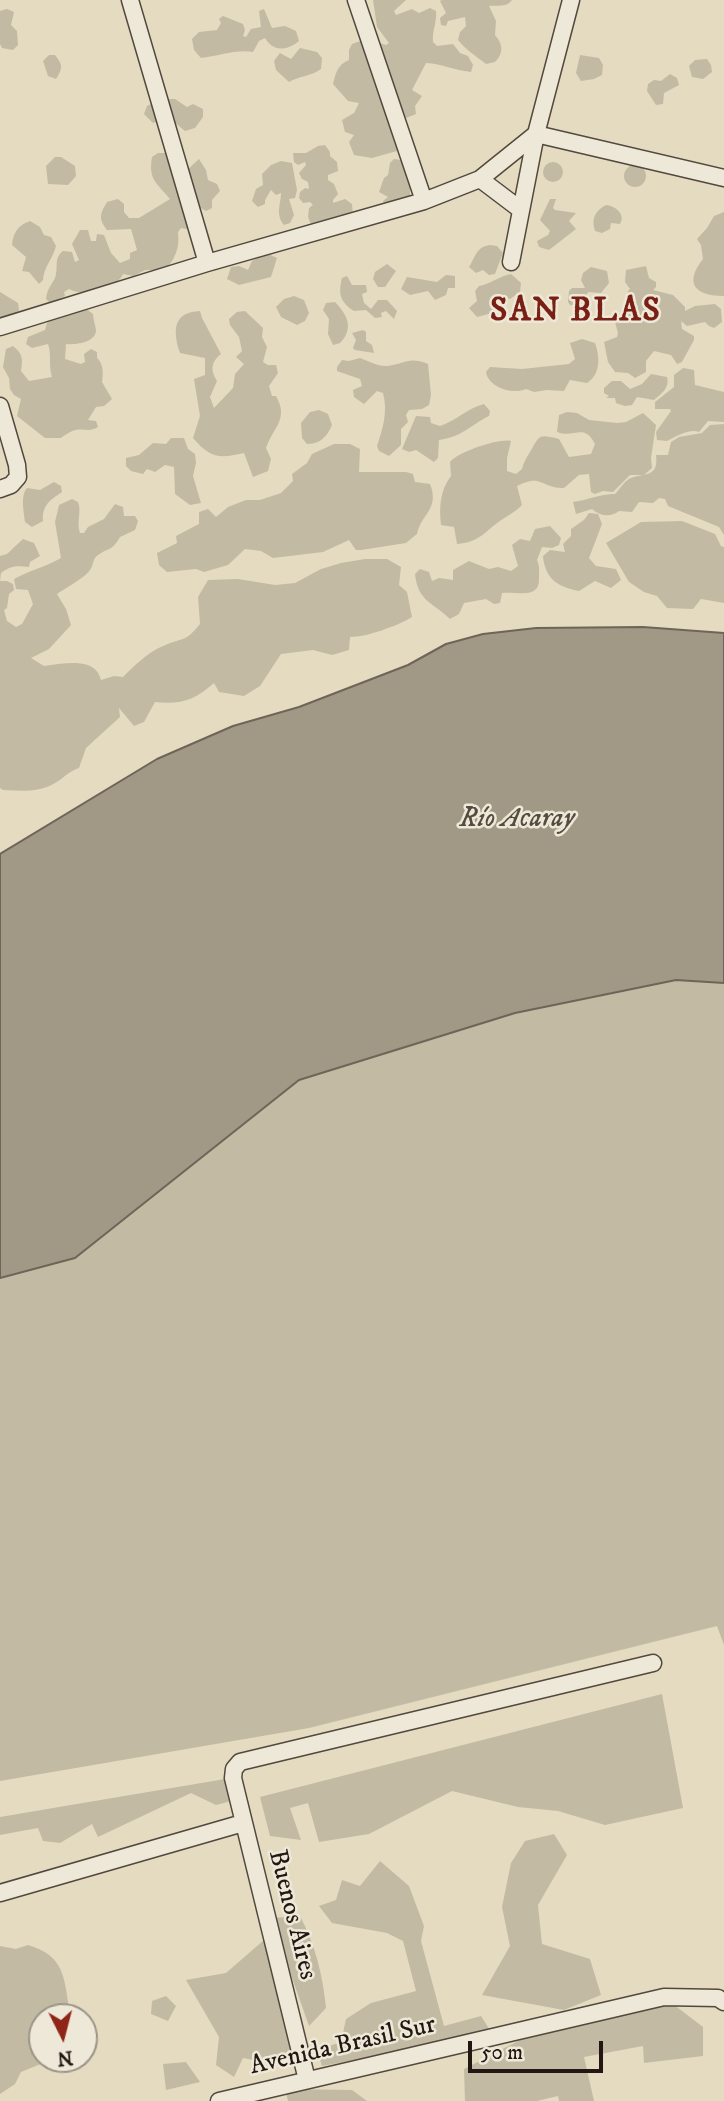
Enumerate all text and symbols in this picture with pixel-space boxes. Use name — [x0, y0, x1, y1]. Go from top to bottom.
district label: SAN BLAS — [491, 293, 661, 333]
water label: Río Acaray — [460, 803, 574, 837]
street label: Buenos Aires — [260, 1847, 322, 1983]
north arrow — [28, 2003, 98, 2073]
street label: Avenida Brasil Sur — [247, 2010, 439, 2084]
scale bar — [472, 2028, 607, 2072]
text: 50 m — [481, 2040, 523, 2066]
text: N — [56, 2045, 74, 2070]

